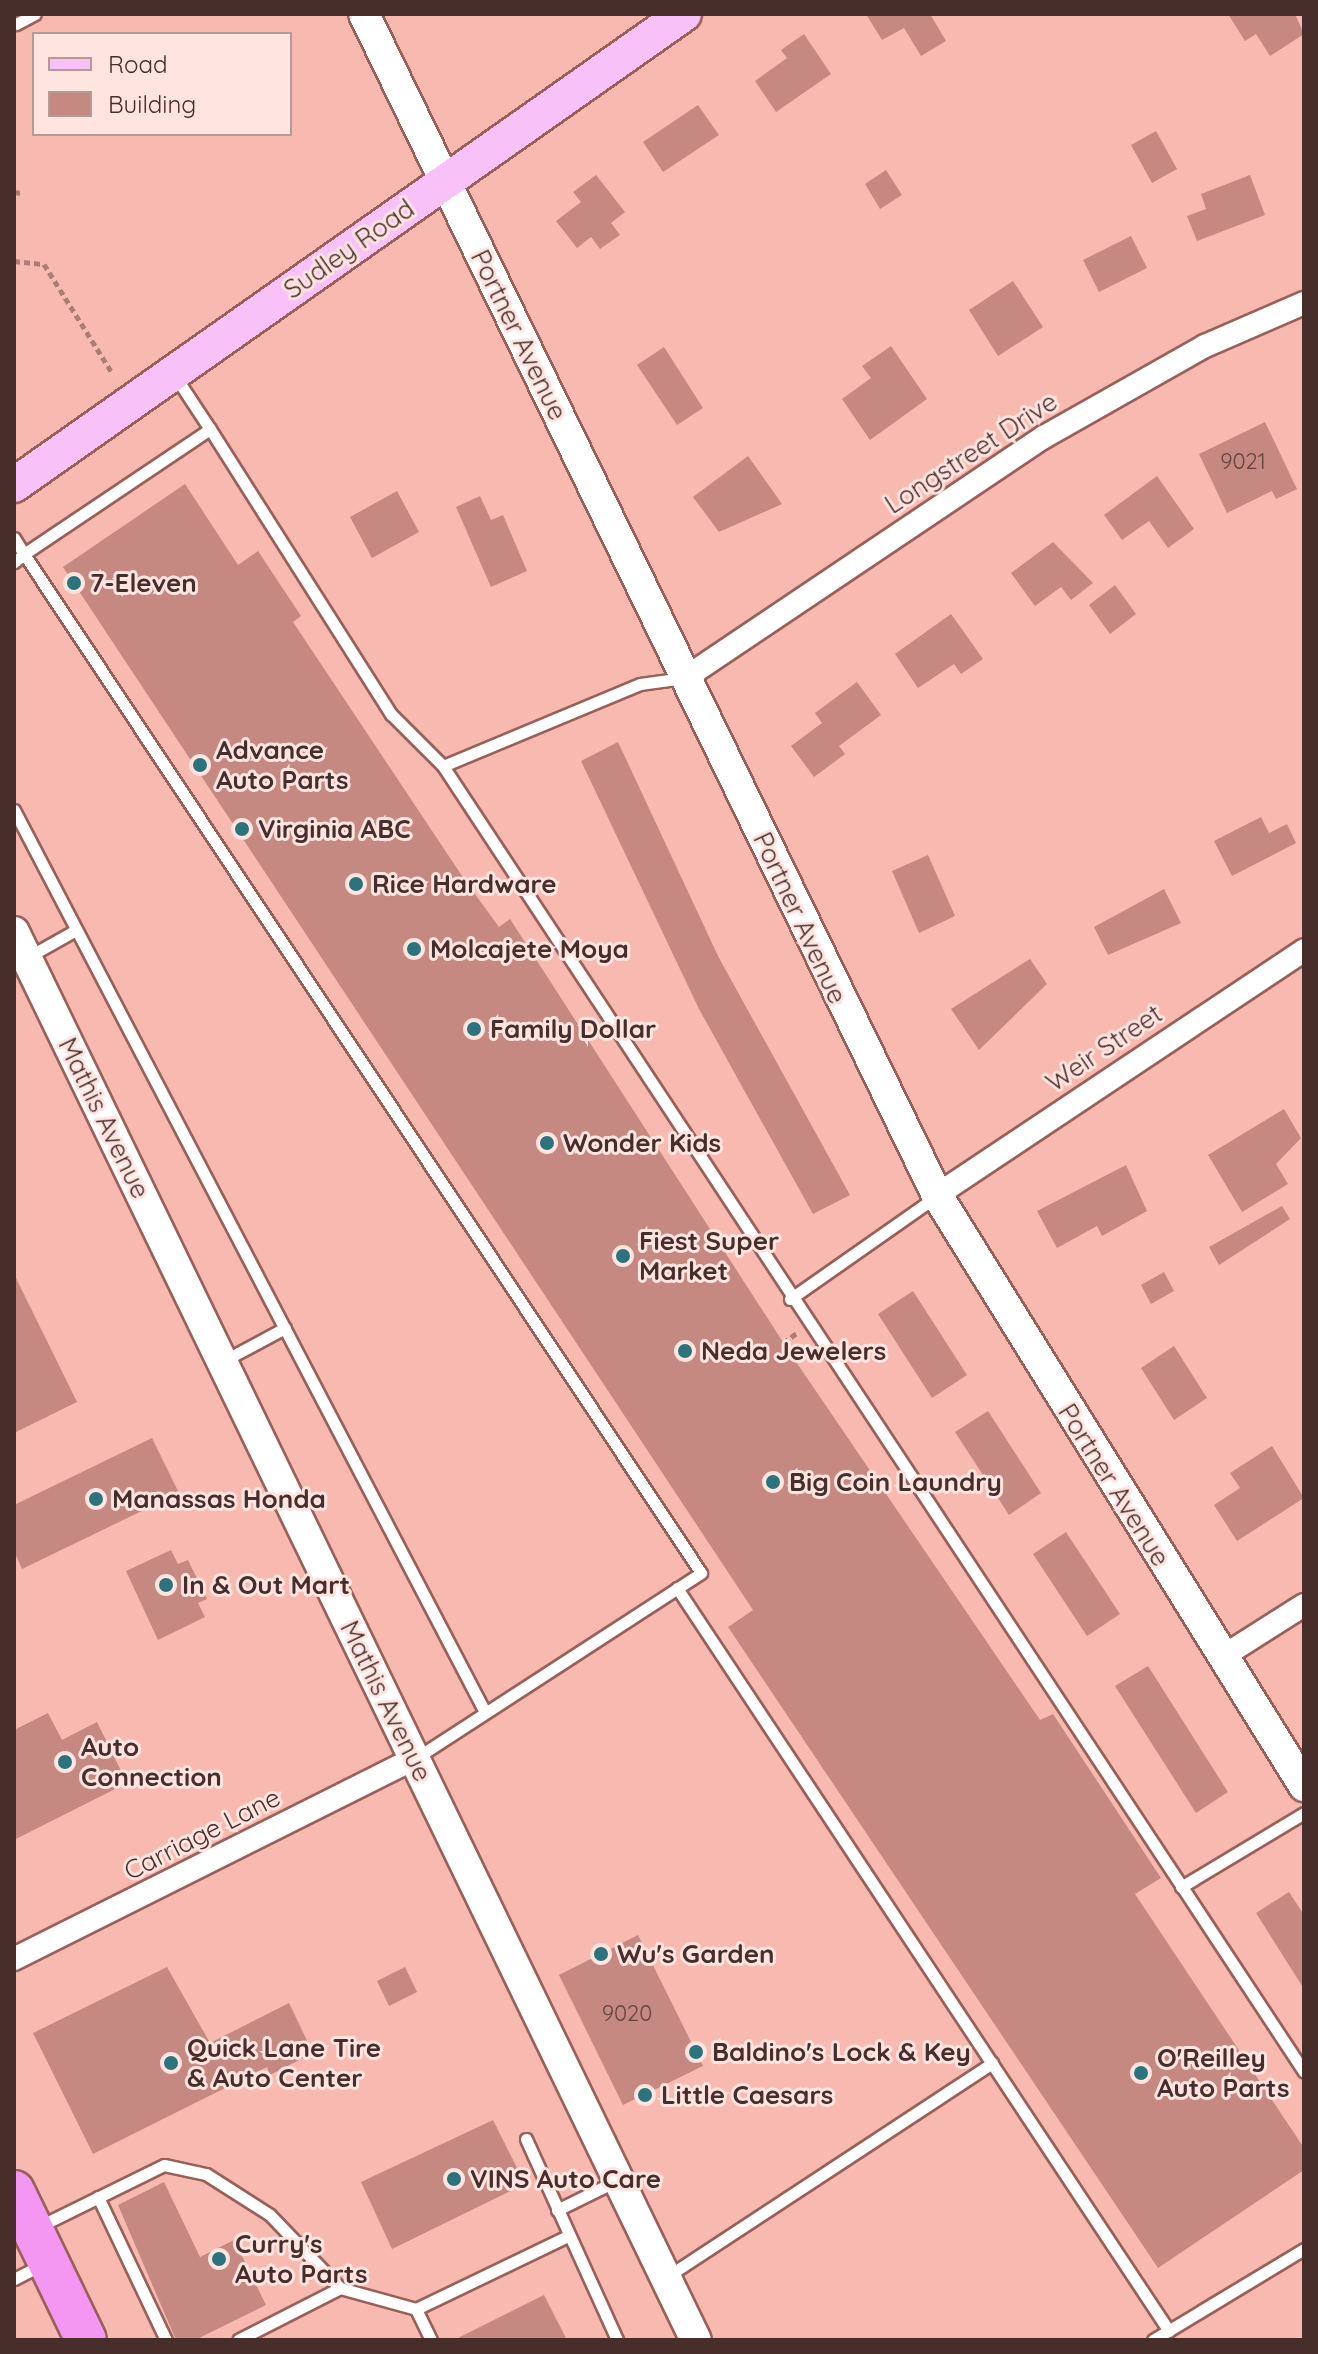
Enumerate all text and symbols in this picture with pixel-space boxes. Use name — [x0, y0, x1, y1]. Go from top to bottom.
legend — [32, 32, 292, 136]
text: Road — [108, 49, 168, 79]
text: Building — [108, 89, 196, 119]
street label: Sudley Road — [278, 193, 420, 305]
street label: Portner Avenue — [464, 245, 574, 425]
street label: Longstreet Drive — [879, 386, 1063, 520]
house number: 9021 — [1220, 449, 1266, 475]
place label: 7-Eleven — [90, 567, 197, 599]
marker: 7-Eleven — [65, 574, 83, 592]
place label: Advance Auto Parts — [216, 734, 348, 796]
marker: Advance Auto Parts — [191, 756, 209, 774]
place label: Virginia ABC — [258, 813, 411, 845]
marker: Virginia ABC — [233, 820, 251, 838]
street label: Portner Avenue — [747, 827, 853, 1009]
place label: Rice Hardware — [372, 868, 557, 900]
marker: Rice Hardware — [347, 875, 365, 893]
place label: Molcajete Moya — [430, 933, 629, 965]
marker: Molcajete Moya — [405, 940, 423, 958]
street label: Weir Street — [1040, 998, 1168, 1098]
place label: Family Dollar — [490, 1013, 656, 1045]
marker: Family Dollar — [465, 1020, 483, 1038]
street label: Mathis Avenue — [52, 1033, 156, 1203]
place label: Wonder Kids — [563, 1127, 721, 1159]
marker: Wonder Kids — [538, 1134, 556, 1152]
place label: Fiest Super Market — [639, 1225, 779, 1286]
marker: Fiest Super Market — [614, 1247, 632, 1265]
place label: Neda Jewelers — [701, 1335, 886, 1367]
marker: Neda Jewelers — [676, 1342, 694, 1360]
street label: Portner Avenue — [1052, 1398, 1176, 1572]
place label: Big Coin Laundry — [789, 1466, 1002, 1498]
marker: Big Coin Laundry — [764, 1473, 782, 1491]
place label: Manassas Honda — [112, 1483, 326, 1515]
marker: Manassas Honda — [87, 1490, 105, 1508]
place label: In & Out Mart — [182, 1569, 350, 1601]
marker: In & Out Mart — [157, 1576, 175, 1594]
street label: Mathis Avenue — [334, 1616, 438, 1786]
place label: Auto Connection — [81, 1731, 222, 1792]
marker: Auto Connection — [56, 1753, 74, 1771]
street label: Carriage Lane — [119, 1781, 285, 1887]
place label: Wu's Garden — [617, 1938, 775, 1970]
marker: Wu's Garden — [592, 1945, 610, 1963]
house number: 9020 — [602, 2001, 652, 2027]
place label: Quick Lane Tire & Auto Center — [187, 2032, 381, 2094]
place label: Baldino's Lock & Key — [712, 2036, 971, 2068]
place label: O'Reilley Auto Parts — [1157, 2042, 1289, 2104]
marker: Baldino's Lock & Key — [687, 2043, 705, 2061]
marker: Quick Lane Tire & Auto Center — [162, 2054, 180, 2072]
marker: O'Reilley Auto Parts — [1132, 2064, 1150, 2082]
place label: Little Caesars — [661, 2079, 833, 2111]
marker: Little Caesars — [636, 2086, 654, 2104]
place label: VINS Auto Care — [470, 2163, 661, 2195]
marker: VINS Auto Care — [445, 2170, 463, 2188]
place label: Curry's Auto Parts — [235, 2228, 367, 2290]
marker: Curry's Auto Parts — [210, 2250, 228, 2268]

